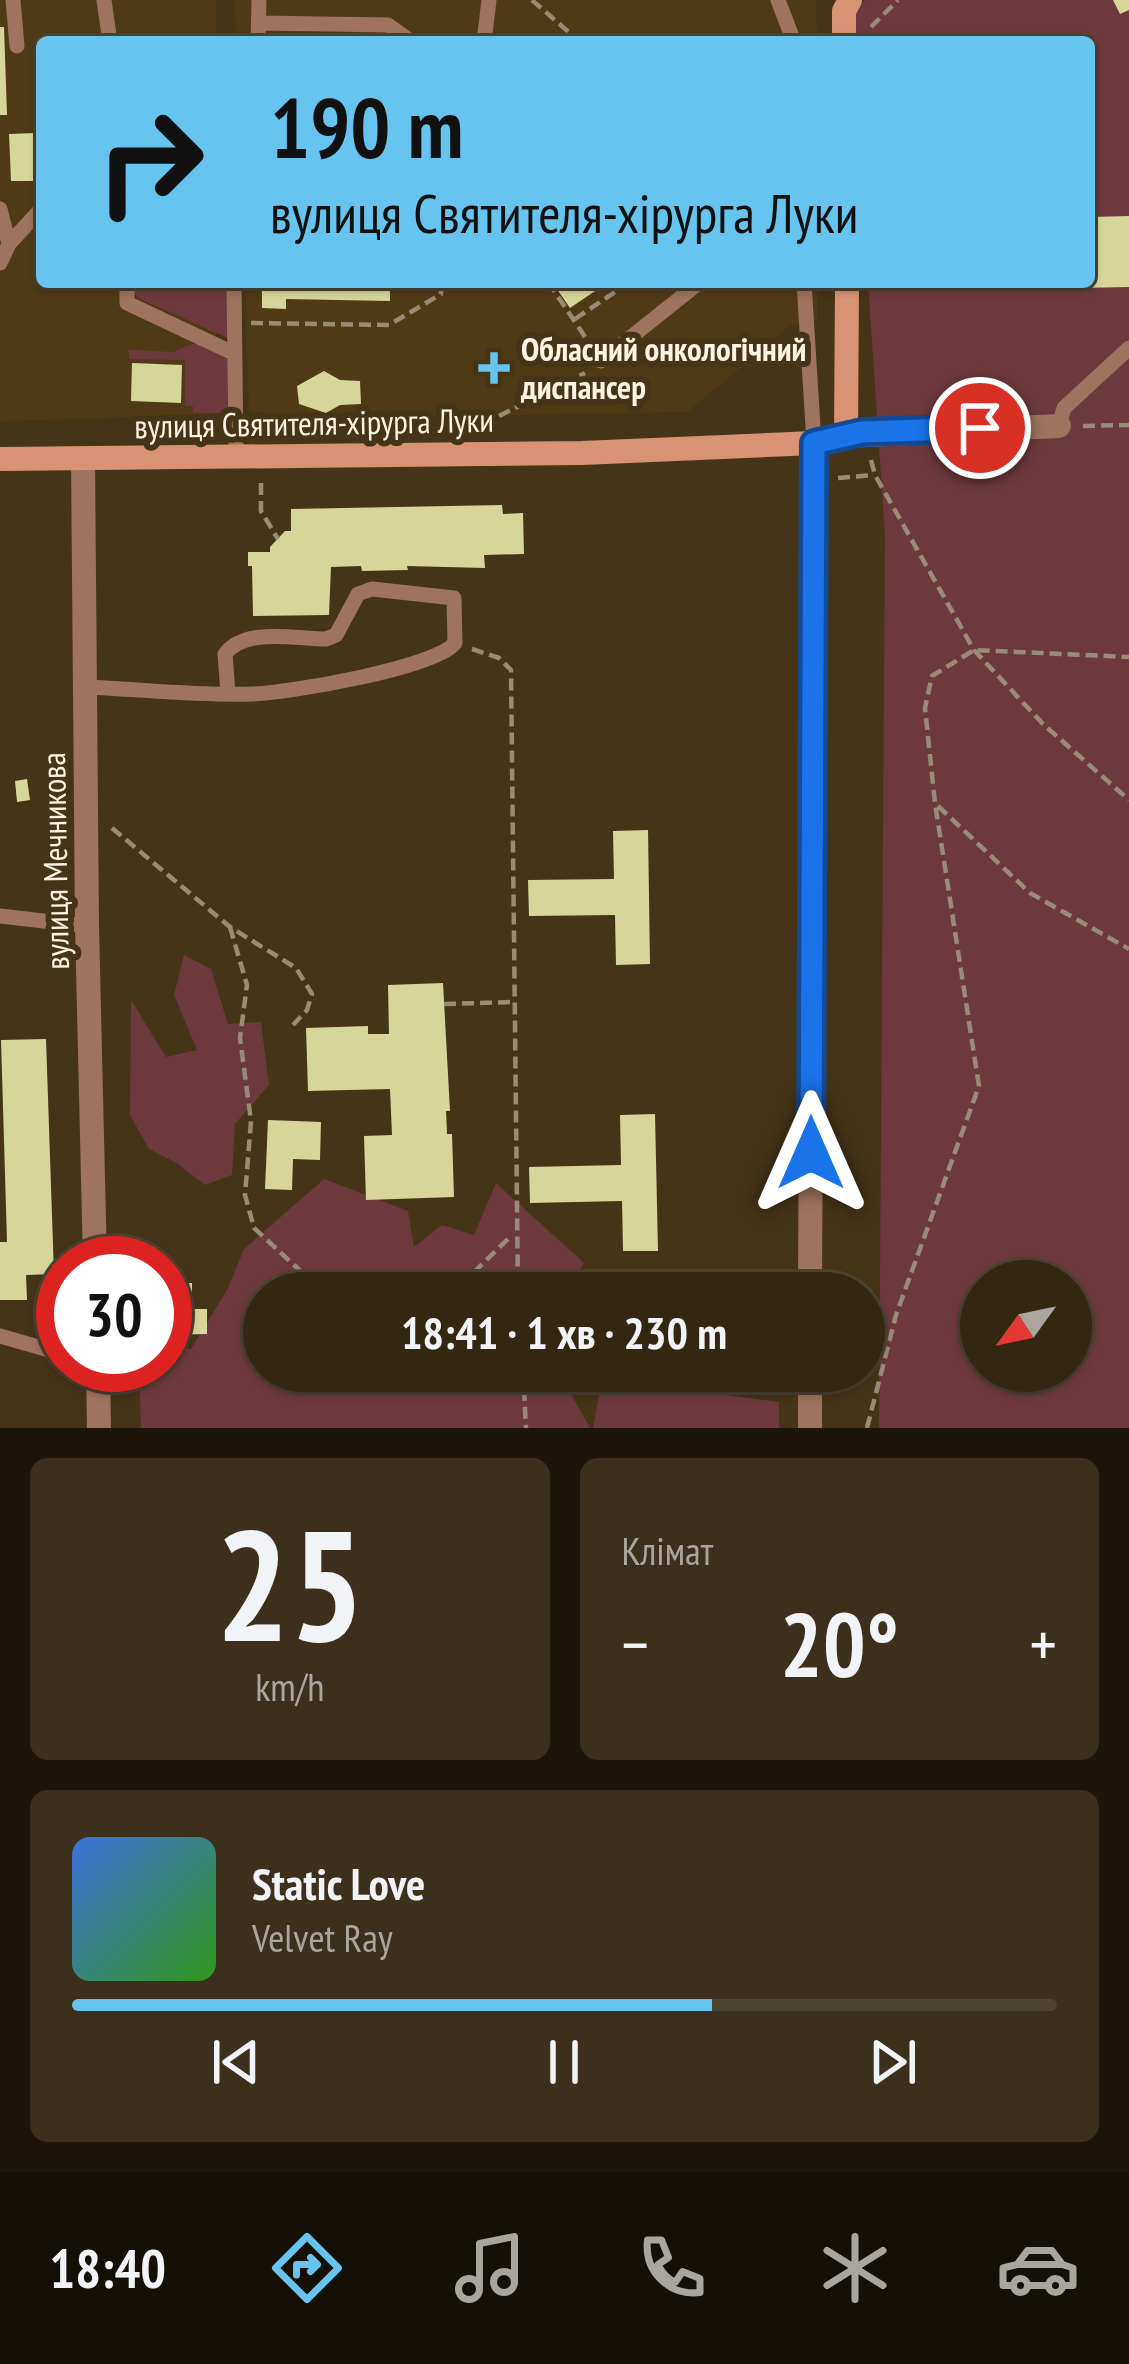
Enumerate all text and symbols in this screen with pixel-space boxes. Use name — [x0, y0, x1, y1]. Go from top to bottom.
text: 190 m — [270, 72, 463, 181]
icon: right — [72, 84, 228, 240]
text: вулиця Святителя-хірурга Луки — [270, 178, 858, 248]
place label: Обласний онкологічний диспансер — [520, 327, 806, 408]
marker: Обласний онкологічний диспансер — [478, 352, 510, 384]
pin — [929, 377, 1031, 479]
icon: arrive — [947, 395, 1013, 461]
street label: вулиця Святителя-хірурга Луки — [134, 398, 494, 447]
street label: вулиця Мечникова — [31, 752, 78, 970]
position arrow — [748, 1090, 874, 1216]
speed limit sign: 30 — [36, 1236, 192, 1392]
north arrow — [960, 1260, 1092, 1392]
map controls — [960, 1260, 1092, 1392]
text: 18:41 · 1 хв · 230 m — [401, 1303, 727, 1361]
text: 25 — [215, 1482, 364, 1684]
text: Клімат — [622, 1525, 713, 1576]
text: 20° — [780, 1585, 899, 1702]
text: − — [622, 1601, 649, 1686]
text: + — [1030, 1601, 1057, 1686]
text: km/h — [255, 1661, 324, 1712]
text: Static Love — [252, 1854, 425, 1912]
text: Velvet Ray — [252, 1912, 393, 1963]
icon: previous — [203, 2029, 269, 2095]
icon: pause — [531, 2029, 597, 2095]
icon: next — [860, 2029, 926, 2095]
icon: directions — [265, 2226, 349, 2310]
icon: music — [448, 2226, 532, 2310]
icon: phone — [630, 2226, 714, 2310]
icon: climate — [813, 2226, 897, 2310]
icon: car — [996, 2226, 1080, 2310]
text: 18:40 — [49, 2233, 166, 2303]

